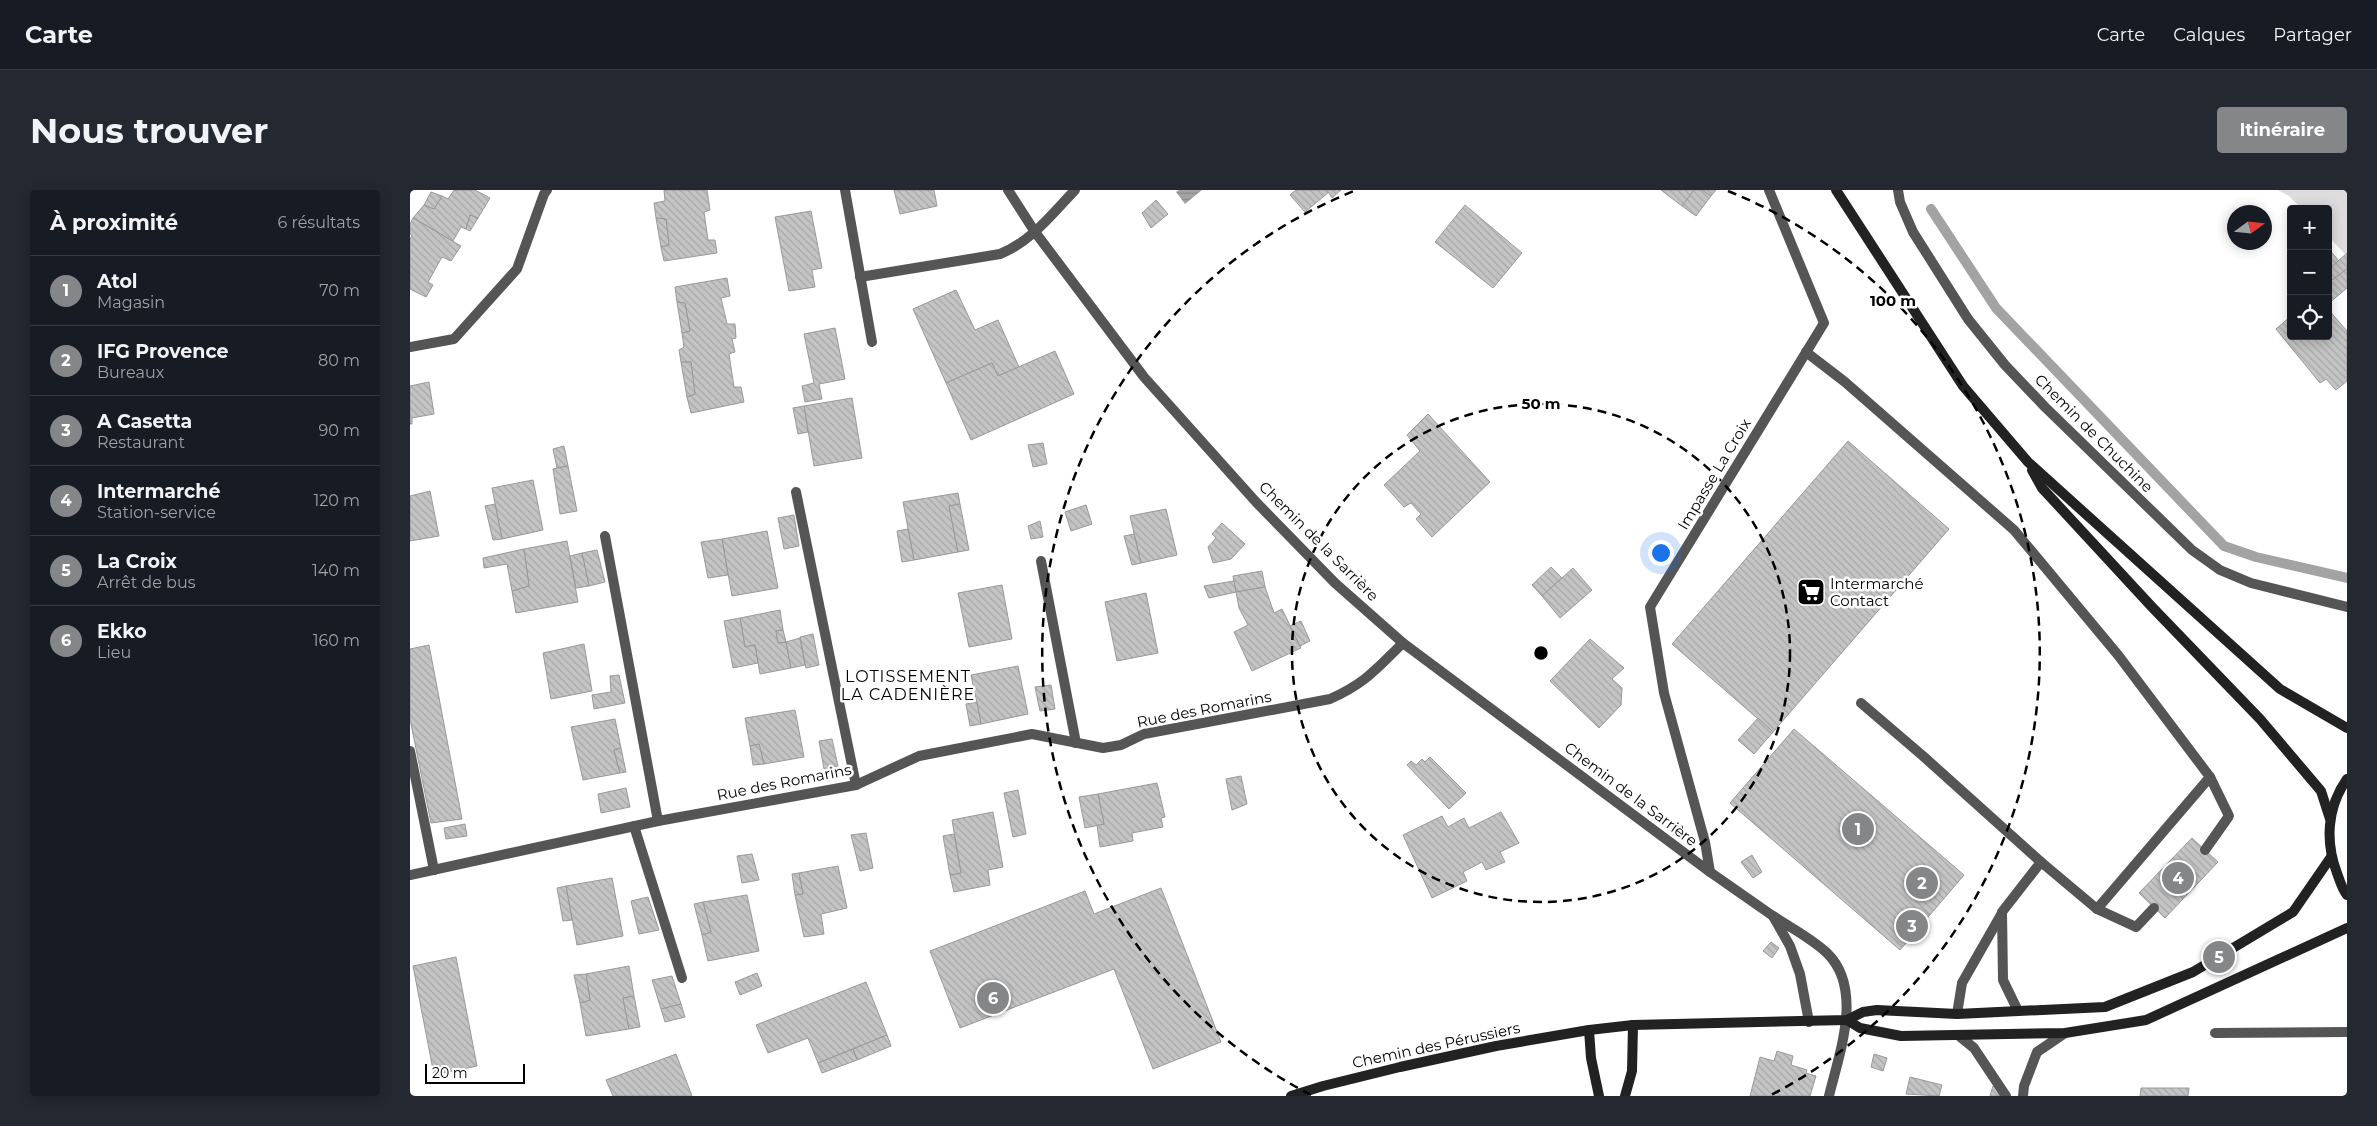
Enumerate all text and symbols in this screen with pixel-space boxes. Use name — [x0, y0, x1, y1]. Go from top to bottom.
text: Carte — [25, 20, 93, 49]
text: Carte — [2097, 24, 2145, 46]
text: Calques — [2173, 24, 2245, 46]
text: Partager — [2273, 24, 2352, 46]
button: Itinéraire — [2217, 107, 2347, 153]
text: Nous trouver — [30, 109, 268, 152]
north arrow — [2227, 205, 2272, 250]
map controls — [2287, 205, 2332, 340]
button: + — [2287, 205, 2332, 250]
text: À proximité — [50, 210, 178, 235]
text: 6 résultats — [278, 213, 360, 232]
button: − — [2287, 250, 2332, 295]
text: Atol — [97, 270, 138, 293]
text: 1 — [63, 281, 69, 300]
text: 70 m — [319, 281, 360, 300]
text: 100 m — [1870, 291, 1916, 310]
text: Magasin — [97, 293, 165, 312]
button: locate — [2287, 295, 2332, 340]
text: IFG Provence — [97, 340, 229, 363]
text: 2 — [61, 351, 71, 370]
text: 80 m — [318, 351, 360, 370]
text: Bureaux — [97, 363, 164, 382]
street label: Chemin de Chuchine — [2031, 370, 2157, 496]
text: 50 m — [1521, 394, 1561, 413]
text: A Casetta — [97, 410, 192, 433]
street label: Impasse La Croix — [1673, 415, 1755, 533]
text: 3 — [61, 421, 71, 440]
text: 90 m — [318, 421, 360, 440]
text: Restaurant — [97, 433, 185, 452]
street label: Chemin de la Sarrière — [1255, 477, 1383, 605]
text: Intermarché — [97, 480, 220, 503]
text: 4 — [60, 491, 72, 510]
text: 120 m — [313, 491, 360, 510]
text: Station-service — [97, 503, 216, 522]
your location — [1648, 540, 1674, 566]
text: La Croix — [97, 550, 177, 573]
text: 5 — [61, 561, 71, 580]
text: 140 m — [312, 561, 360, 580]
text: Arrêt de bus — [97, 573, 195, 592]
place label: Intermarché Contact — [1830, 574, 1924, 610]
supermarket icon: Intermarché Contact — [1796, 577, 1826, 607]
text: Ekko — [97, 620, 147, 643]
text: 6 — [61, 631, 71, 650]
text: 160 m — [313, 631, 360, 650]
text: Lieu — [97, 643, 131, 662]
centre of rings — [1532, 644, 1550, 662]
district label: LOTISSEMENT LA CADENIÈRE — [841, 667, 975, 704]
street label: Rue des Romarins — [1135, 687, 1273, 731]
street label: Chemin de la Sarrière — [1561, 738, 1701, 850]
street label: Rue des Romarins — [715, 760, 853, 804]
pin: 1 — [1842, 810, 1874, 848]
pin: 4 — [2162, 859, 2194, 897]
pin: 2 — [1906, 864, 1938, 902]
pin: 3 — [1896, 907, 1928, 945]
pin: 5 — [2203, 938, 2235, 976]
pin: 6 — [977, 979, 1009, 1017]
street label: Chemin des Pérussiers — [1350, 1018, 1522, 1072]
scale bar — [425, 1061, 525, 1084]
text: 20 m — [432, 1064, 468, 1082]

